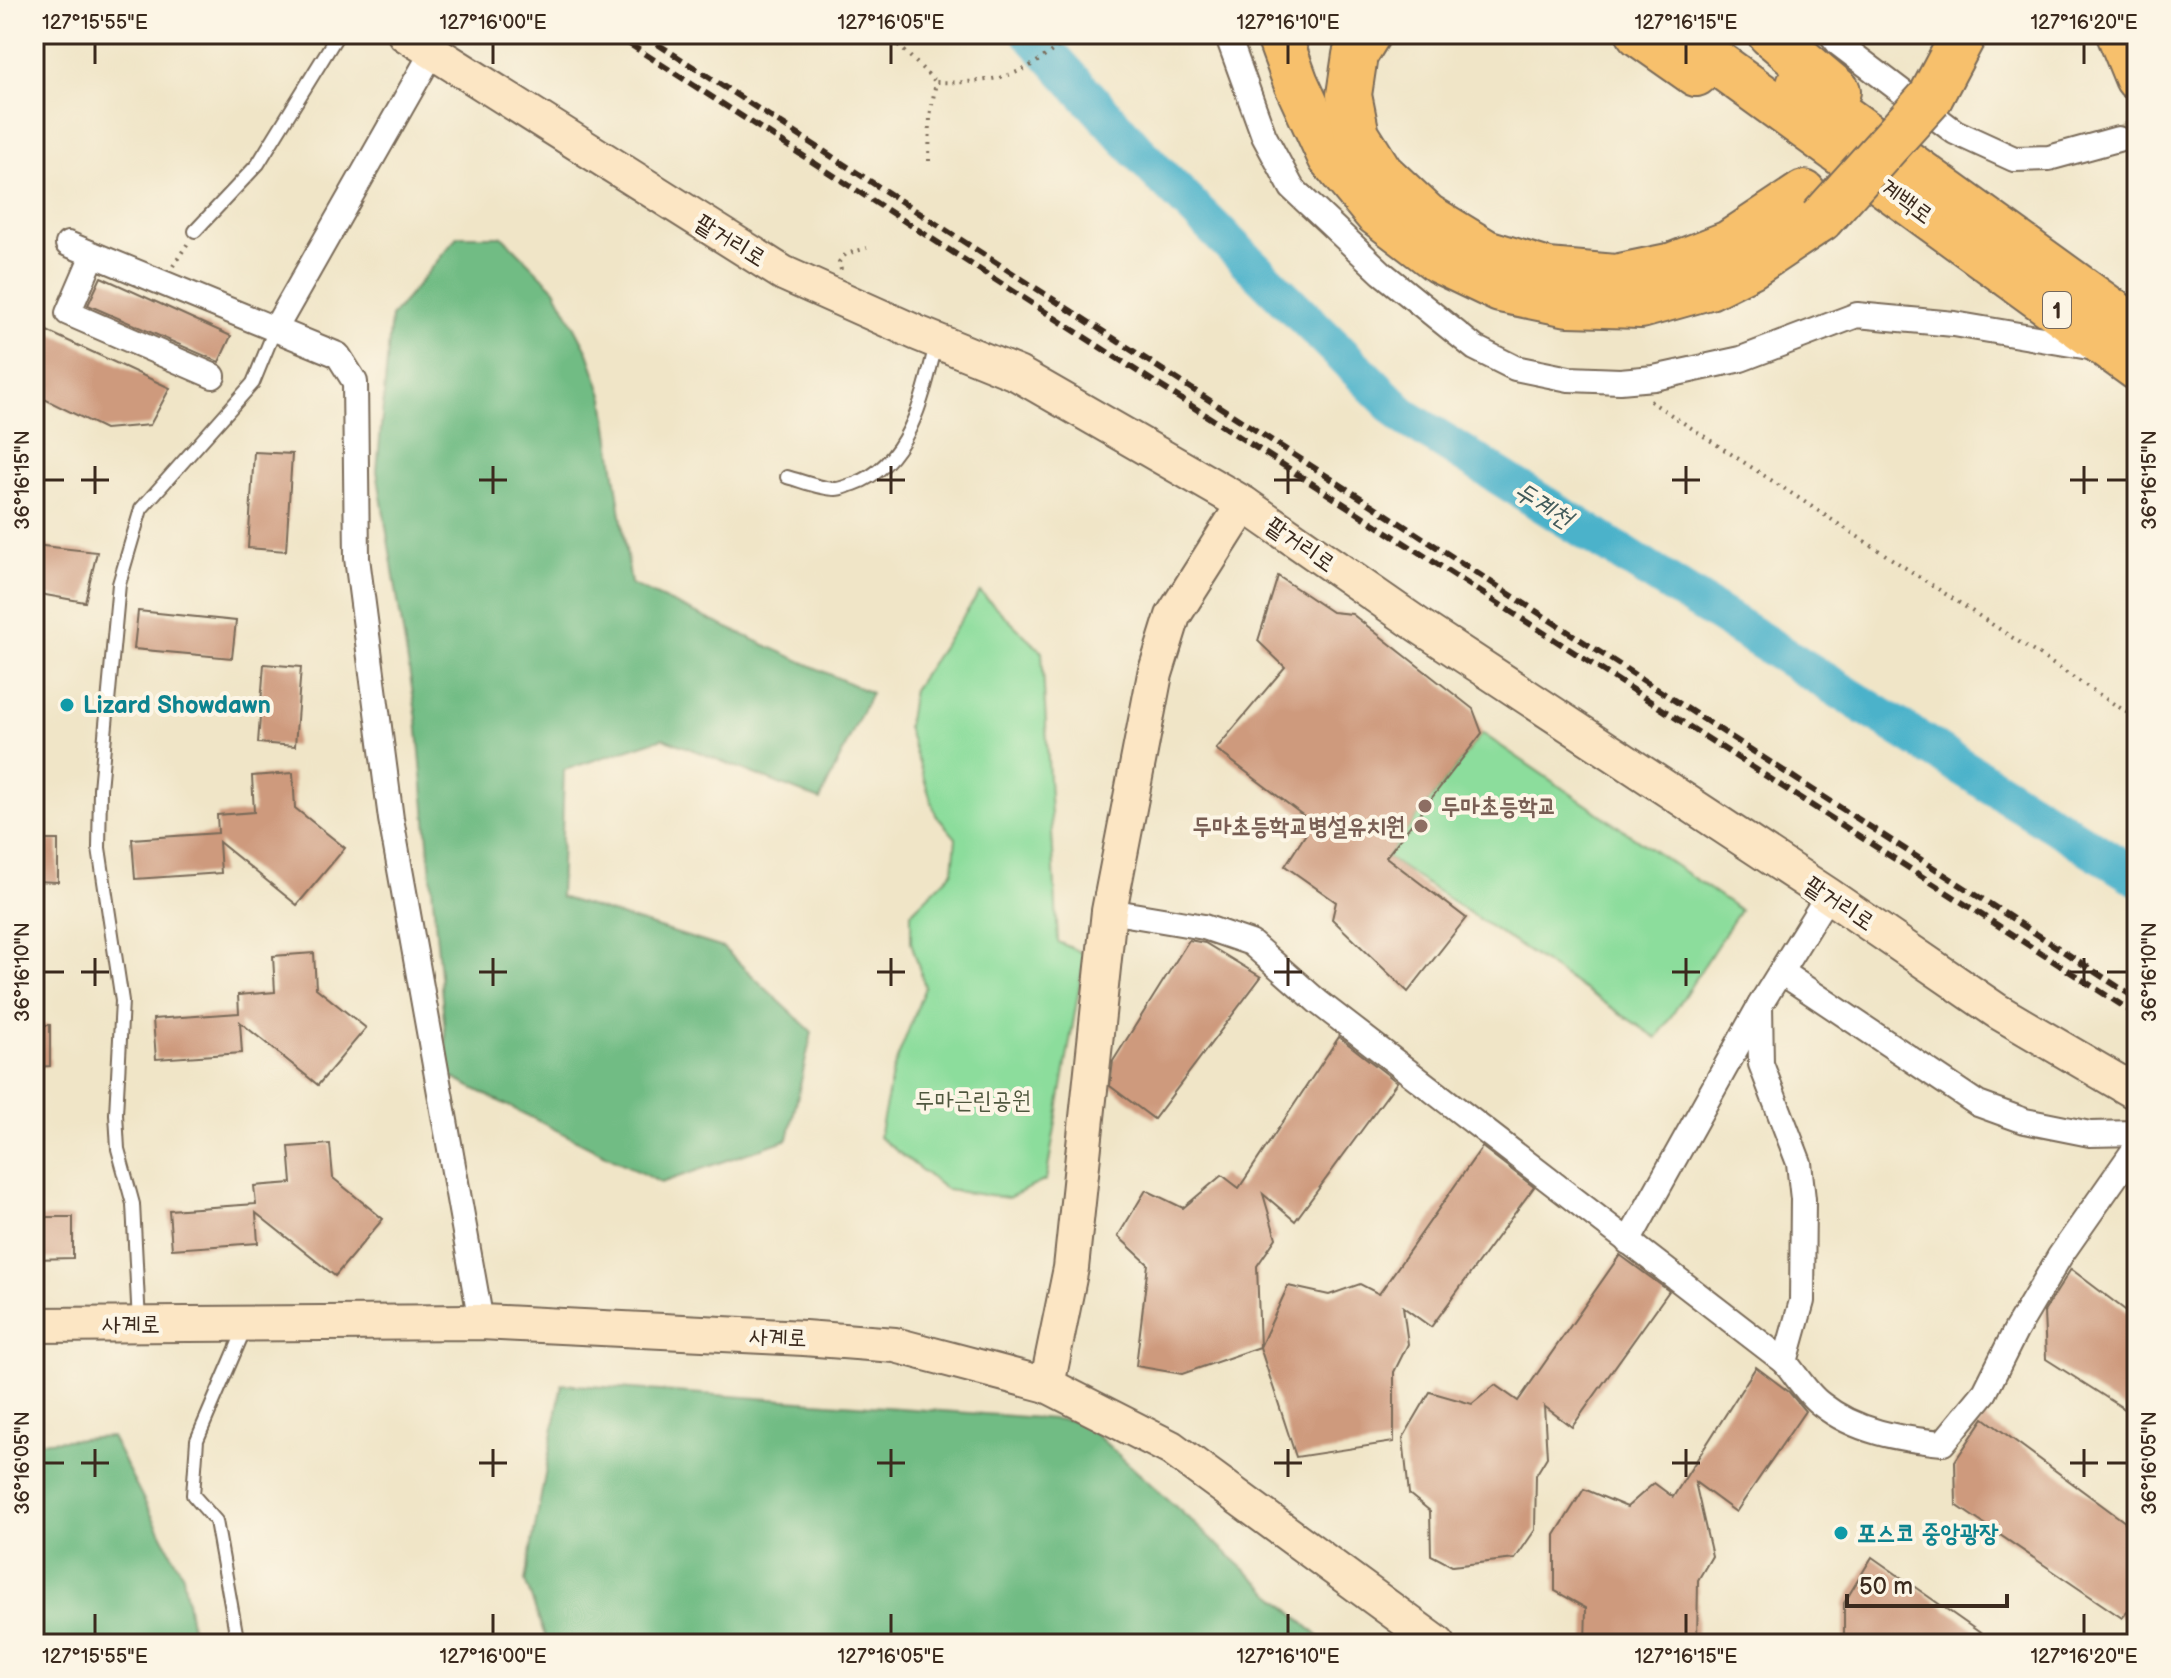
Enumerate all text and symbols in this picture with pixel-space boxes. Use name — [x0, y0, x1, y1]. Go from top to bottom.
text: 127°15'55"E — [42, 11, 148, 35]
text: 127°16'00"E — [439, 11, 547, 35]
text: 127°16'05"E — [838, 11, 944, 35]
text: 127°16'10"E — [1236, 11, 1340, 35]
text: 127°16'15"E — [1635, 11, 1737, 35]
text: 127°16'20"E — [2030, 11, 2138, 35]
street label: 계백로 — [1875, 173, 1939, 230]
street label: 팥거리로 — [690, 208, 771, 273]
road number: 1 — [2043, 292, 2071, 328]
text: 36°16'15"N — [11, 430, 35, 530]
text: 36°16'15"N — [2138, 430, 2162, 530]
water label: 두계천 — [1508, 475, 1581, 537]
street label: 팥거리로 — [1261, 510, 1341, 578]
place label: Lizard Showdawn — [83, 691, 271, 720]
marker: Lizard Showdawn — [58, 696, 76, 714]
place label: 두마초등학교 — [1441, 792, 1557, 821]
marker: 두마초등학교 — [1416, 797, 1434, 815]
place label: 두마초등학교병설유치원 — [1193, 812, 1405, 841]
marker: 두마초등학교병설유치원 — [1412, 817, 1430, 835]
street label: 팥거리로 — [1800, 870, 1880, 937]
text: 36°16'10"N — [11, 922, 35, 1022]
text: 36°16'10"N — [2138, 922, 2162, 1022]
park label: 두마근린공원 — [915, 1086, 1031, 1115]
street label: 사계로 — [102, 1310, 160, 1339]
street label: 사계로 — [749, 1322, 807, 1353]
text: 36°16'05"N — [11, 1411, 35, 1515]
text: 36°16'05"N — [2138, 1411, 2162, 1515]
place label: 포스코 중앙광장 — [1857, 1519, 1999, 1548]
marker: 포스코 중앙광장 — [1832, 1524, 1850, 1542]
scale bar — [1847, 1558, 2007, 1608]
text: 50 m — [1859, 1572, 1913, 1601]
text: 127°15'55"E — [42, 1645, 148, 1669]
text: 127°16'00"E — [439, 1645, 547, 1669]
text: 127°16'05"E — [838, 1645, 944, 1669]
text: 127°16'10"E — [1236, 1645, 1340, 1669]
text: 127°16'15"E — [1635, 1645, 1737, 1669]
text: 127°16'20"E — [2030, 1645, 2138, 1669]

